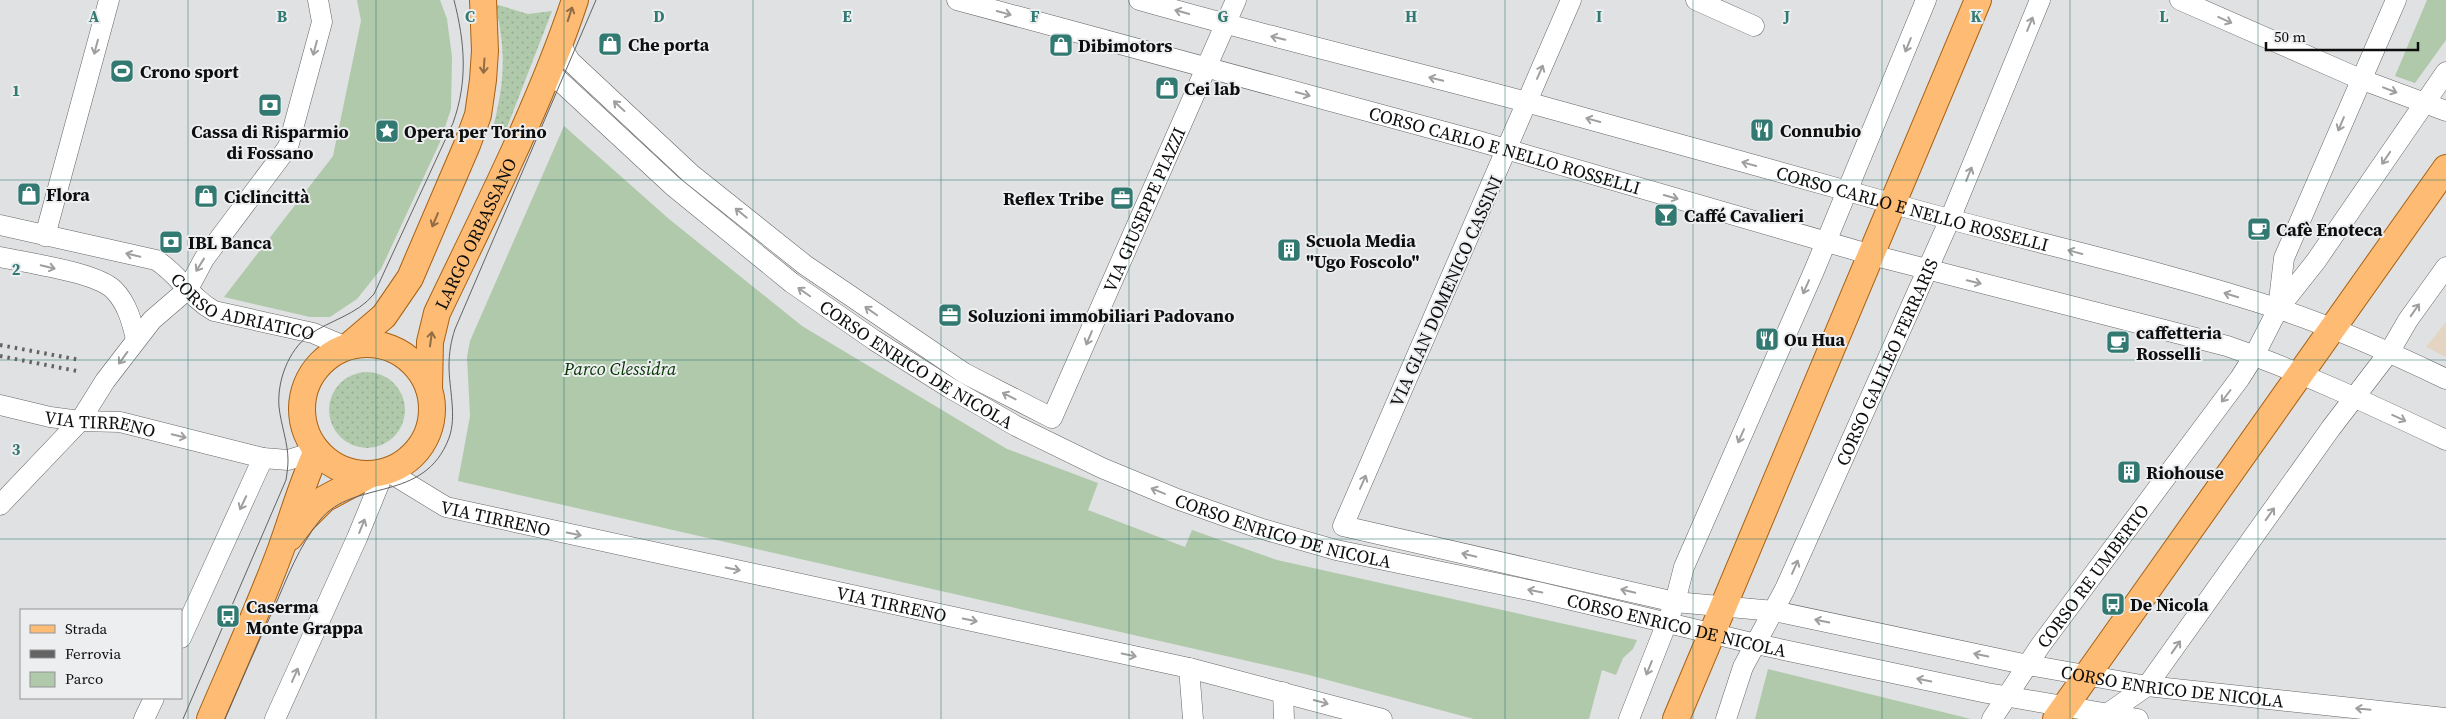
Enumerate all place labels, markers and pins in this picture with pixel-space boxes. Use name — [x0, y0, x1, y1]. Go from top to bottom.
shop icon: Che porta — [597, 31, 623, 57]
place label: Che porta — [628, 32, 710, 57]
shop icon: Dibimotors — [1048, 32, 1074, 58]
place label: Dibimotors — [1078, 33, 1172, 58]
sports icon: Crono sport — [109, 58, 135, 84]
place label: Crono sport — [140, 59, 239, 84]
shop icon: Cei lab — [1154, 75, 1180, 101]
place label: Cei lab — [1184, 76, 1240, 101]
bank icon: Cassa di Risparmio di Fossano — [257, 92, 283, 118]
restaurant icon: Connubio — [1749, 117, 1775, 143]
place icon: Opera per Torino — [374, 118, 400, 144]
place label: Connubio — [1780, 118, 1861, 143]
place label: Cassa di Risparmio di Fossano — [191, 119, 349, 165]
place label: Opera per Torino — [404, 119, 547, 144]
shop icon: Flora — [16, 181, 42, 207]
place label: Flora — [46, 182, 90, 207]
shop icon: Ciclincittà — [193, 183, 219, 209]
place label: Ciclincittà — [224, 184, 310, 209]
office icon: Reflex Tribe — [1109, 185, 1135, 211]
place label: Reflex Tribe — [1003, 186, 1104, 211]
bar icon: Caffé Cavalieri — [1653, 202, 1679, 228]
place label: Caffé Cavalieri — [1684, 203, 1804, 228]
cafe icon: Cafè Enoteca — [2246, 216, 2272, 242]
place label: Cafè Enoteca — [2276, 217, 2383, 242]
place label: Scuola Media "Ugo Foscolo" — [1306, 228, 1420, 274]
bank icon: IBL Banca — [158, 229, 184, 255]
place label: IBL Banca — [188, 230, 272, 255]
building icon: Scuola Media "Ugo Foscolo" — [1276, 237, 1302, 263]
office icon: Soluzioni immobiliari Padovano — [937, 302, 963, 328]
place label: Soluzioni immobiliari Padovano — [968, 303, 1234, 328]
place label: caffetteria Rosselli — [2136, 320, 2222, 366]
restaurant icon: Ou Hua — [1754, 326, 1780, 352]
place label: Ou Hua — [1784, 327, 1845, 352]
cafe icon: caffetteria Rosselli — [2105, 329, 2131, 355]
building icon: Riohouse — [2116, 459, 2142, 485]
place label: Riohouse — [2146, 460, 2224, 485]
bus stop icon: De Nicola — [2100, 591, 2126, 617]
place label: De Nicola — [2130, 592, 2209, 617]
place label: Caserma Monte Grappa — [246, 594, 363, 640]
bus stop icon: Caserma Monte Grappa — [215, 603, 241, 629]

